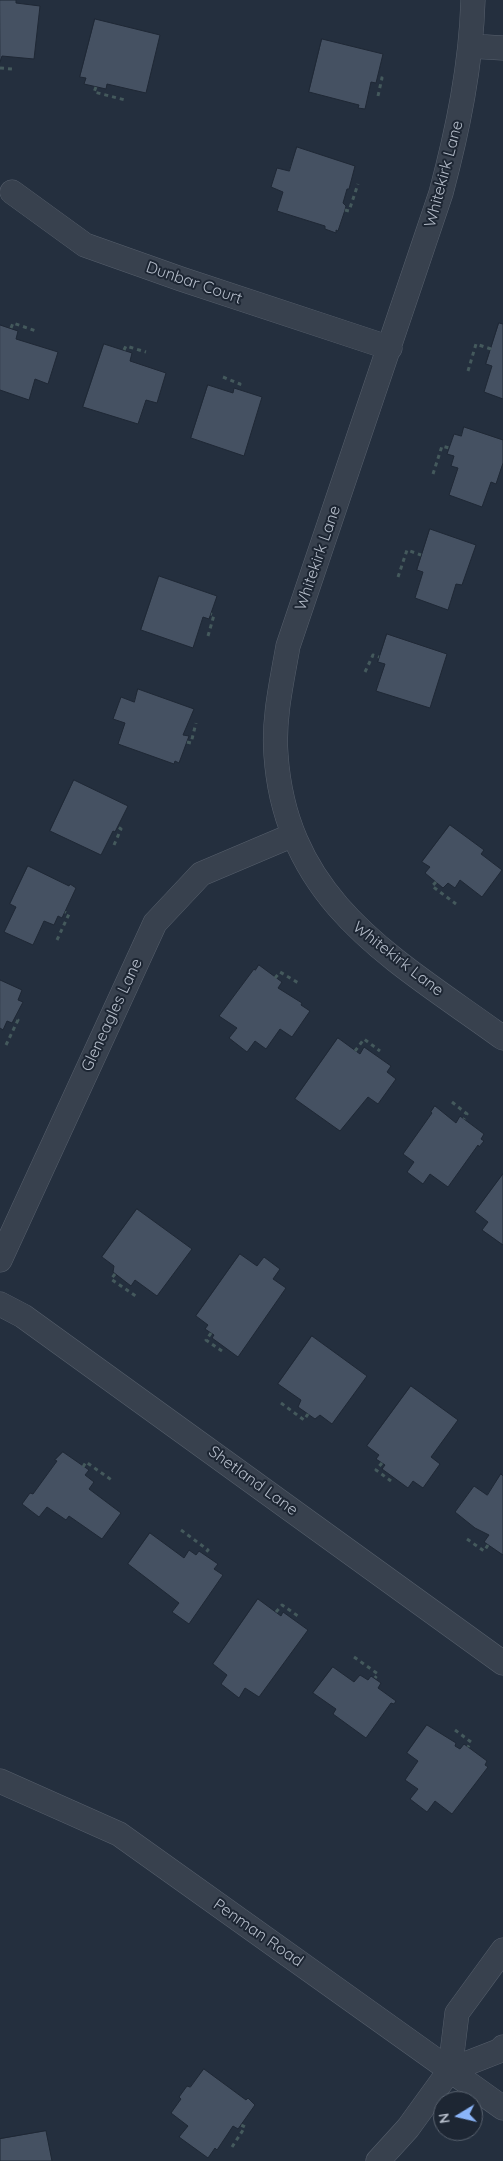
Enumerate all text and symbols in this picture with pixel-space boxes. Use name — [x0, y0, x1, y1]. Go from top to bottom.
street label: Whitekirk Lane — [421, 118, 467, 230]
street label: Dunbar Court — [143, 258, 245, 308]
street label: Whitekirk Lane — [291, 503, 345, 613]
street label: Whitekirk Lane — [349, 918, 447, 1000]
street label: Gleneagles Lane — [77, 955, 147, 1075]
street label: Shetland Lane — [205, 1442, 301, 1520]
street label: Penman Road — [209, 1895, 307, 1971]
north arrow — [433, 2091, 483, 2141]
text: N — [434, 2112, 454, 2125]

